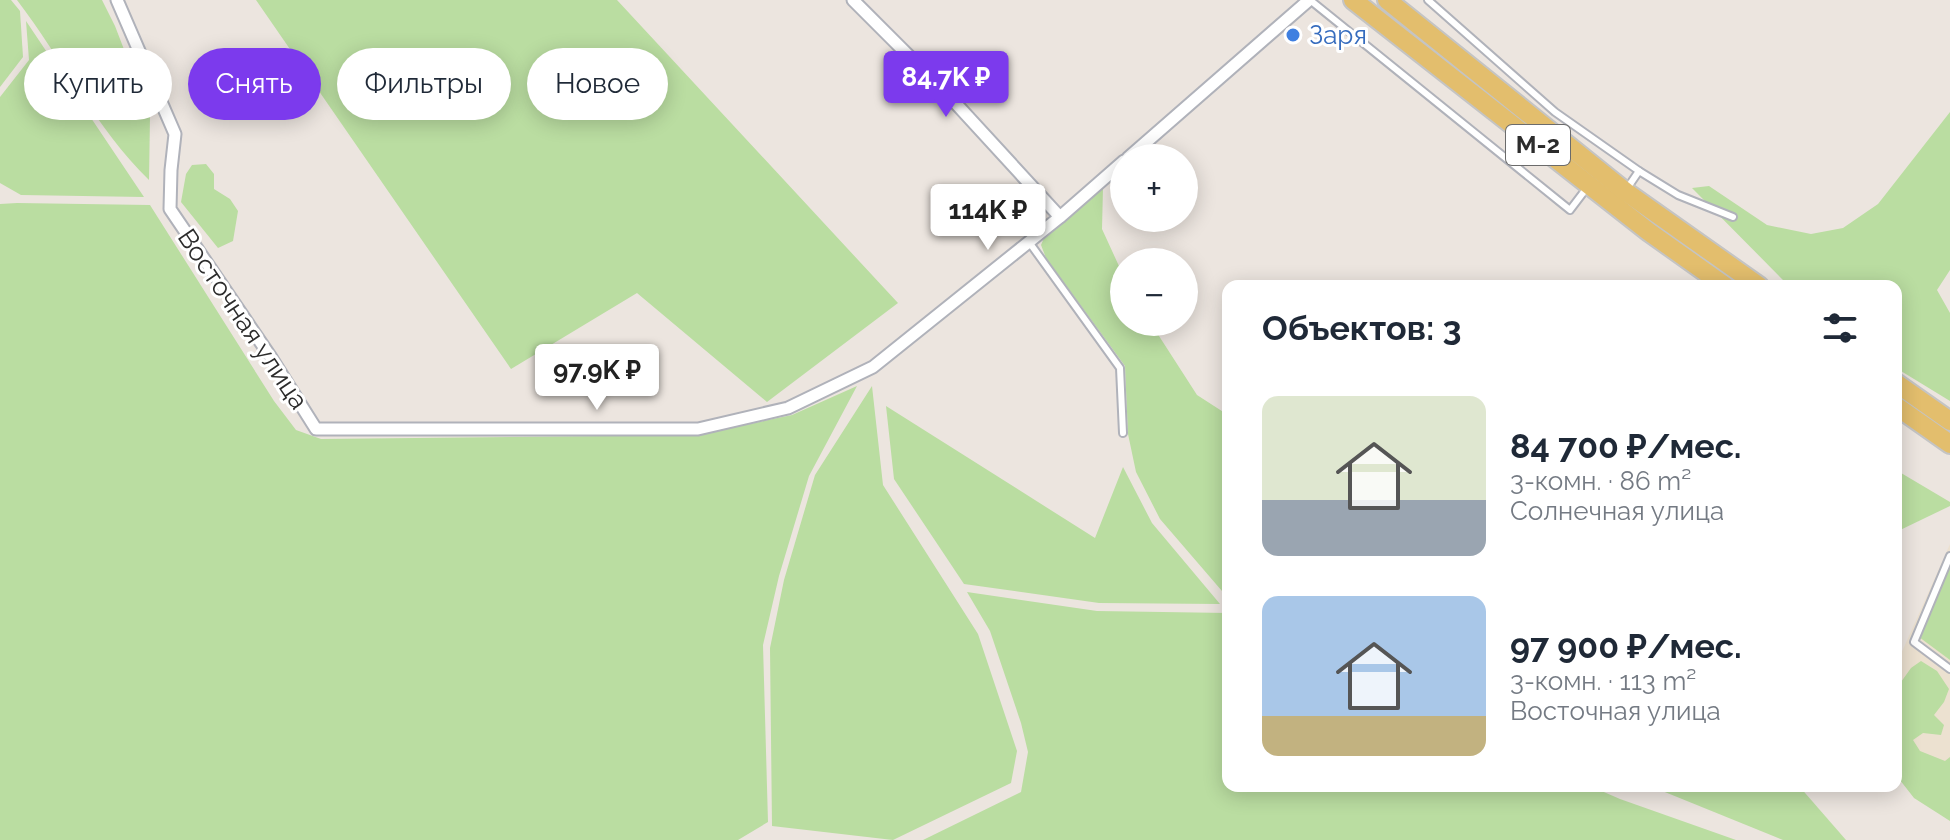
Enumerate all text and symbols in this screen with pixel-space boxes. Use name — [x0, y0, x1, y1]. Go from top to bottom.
place label: Заря — [1309, 20, 1367, 50]
marker: Заря — [1284, 26, 1302, 44]
chip: Купить — [24, 48, 172, 120]
chip: Снять — [188, 48, 321, 120]
chip: Фильтры — [337, 48, 511, 120]
chip: Новое — [527, 48, 668, 120]
pin: 84.7K ₽ — [872, 51, 1020, 119]
text: 84.7K ₽ — [902, 62, 990, 92]
road number: М-2 — [1506, 125, 1570, 165]
map controls — [1110, 144, 1198, 336]
button: + — [1110, 144, 1198, 232]
pin: 114K ₽ — [923, 184, 1053, 252]
text: 114K ₽ — [949, 195, 1027, 225]
street label: Восточная улица — [172, 223, 314, 415]
button: − — [1110, 248, 1198, 336]
icon: filters — [1818, 306, 1862, 350]
text: Объектов: 3 — [1262, 308, 1461, 348]
pin: 97.9K ₽ — [523, 344, 671, 412]
text: 97.9K ₽ — [553, 355, 641, 385]
text: 84 700 ₽/мес. — [1510, 426, 1742, 466]
icon: home — [1326, 428, 1422, 524]
text: 3-комн. · 86 m² — [1510, 466, 1691, 496]
text: Солнечная улица — [1510, 496, 1724, 526]
text: 97 900 ₽/мес. — [1510, 626, 1742, 666]
icon: home — [1326, 628, 1422, 724]
text: 3-комн. · 113 m² — [1510, 666, 1696, 696]
text: Восточная улица — [1510, 696, 1721, 726]

